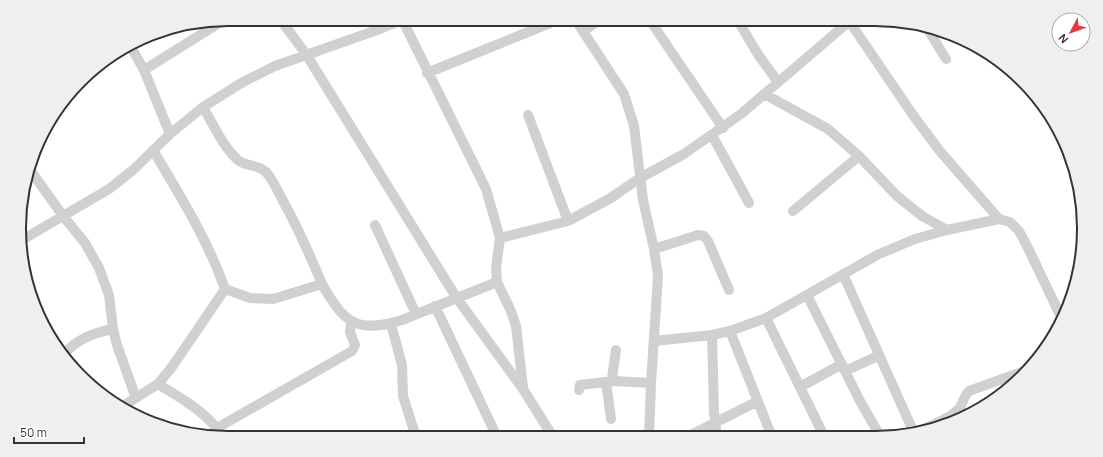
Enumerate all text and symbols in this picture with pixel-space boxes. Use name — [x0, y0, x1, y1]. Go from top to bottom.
north arrow — [1051, 12, 1091, 52]
text: N — [1055, 31, 1071, 47]
scale bar — [14, 419, 84, 445]
text: 50 m — [20, 424, 47, 441]

